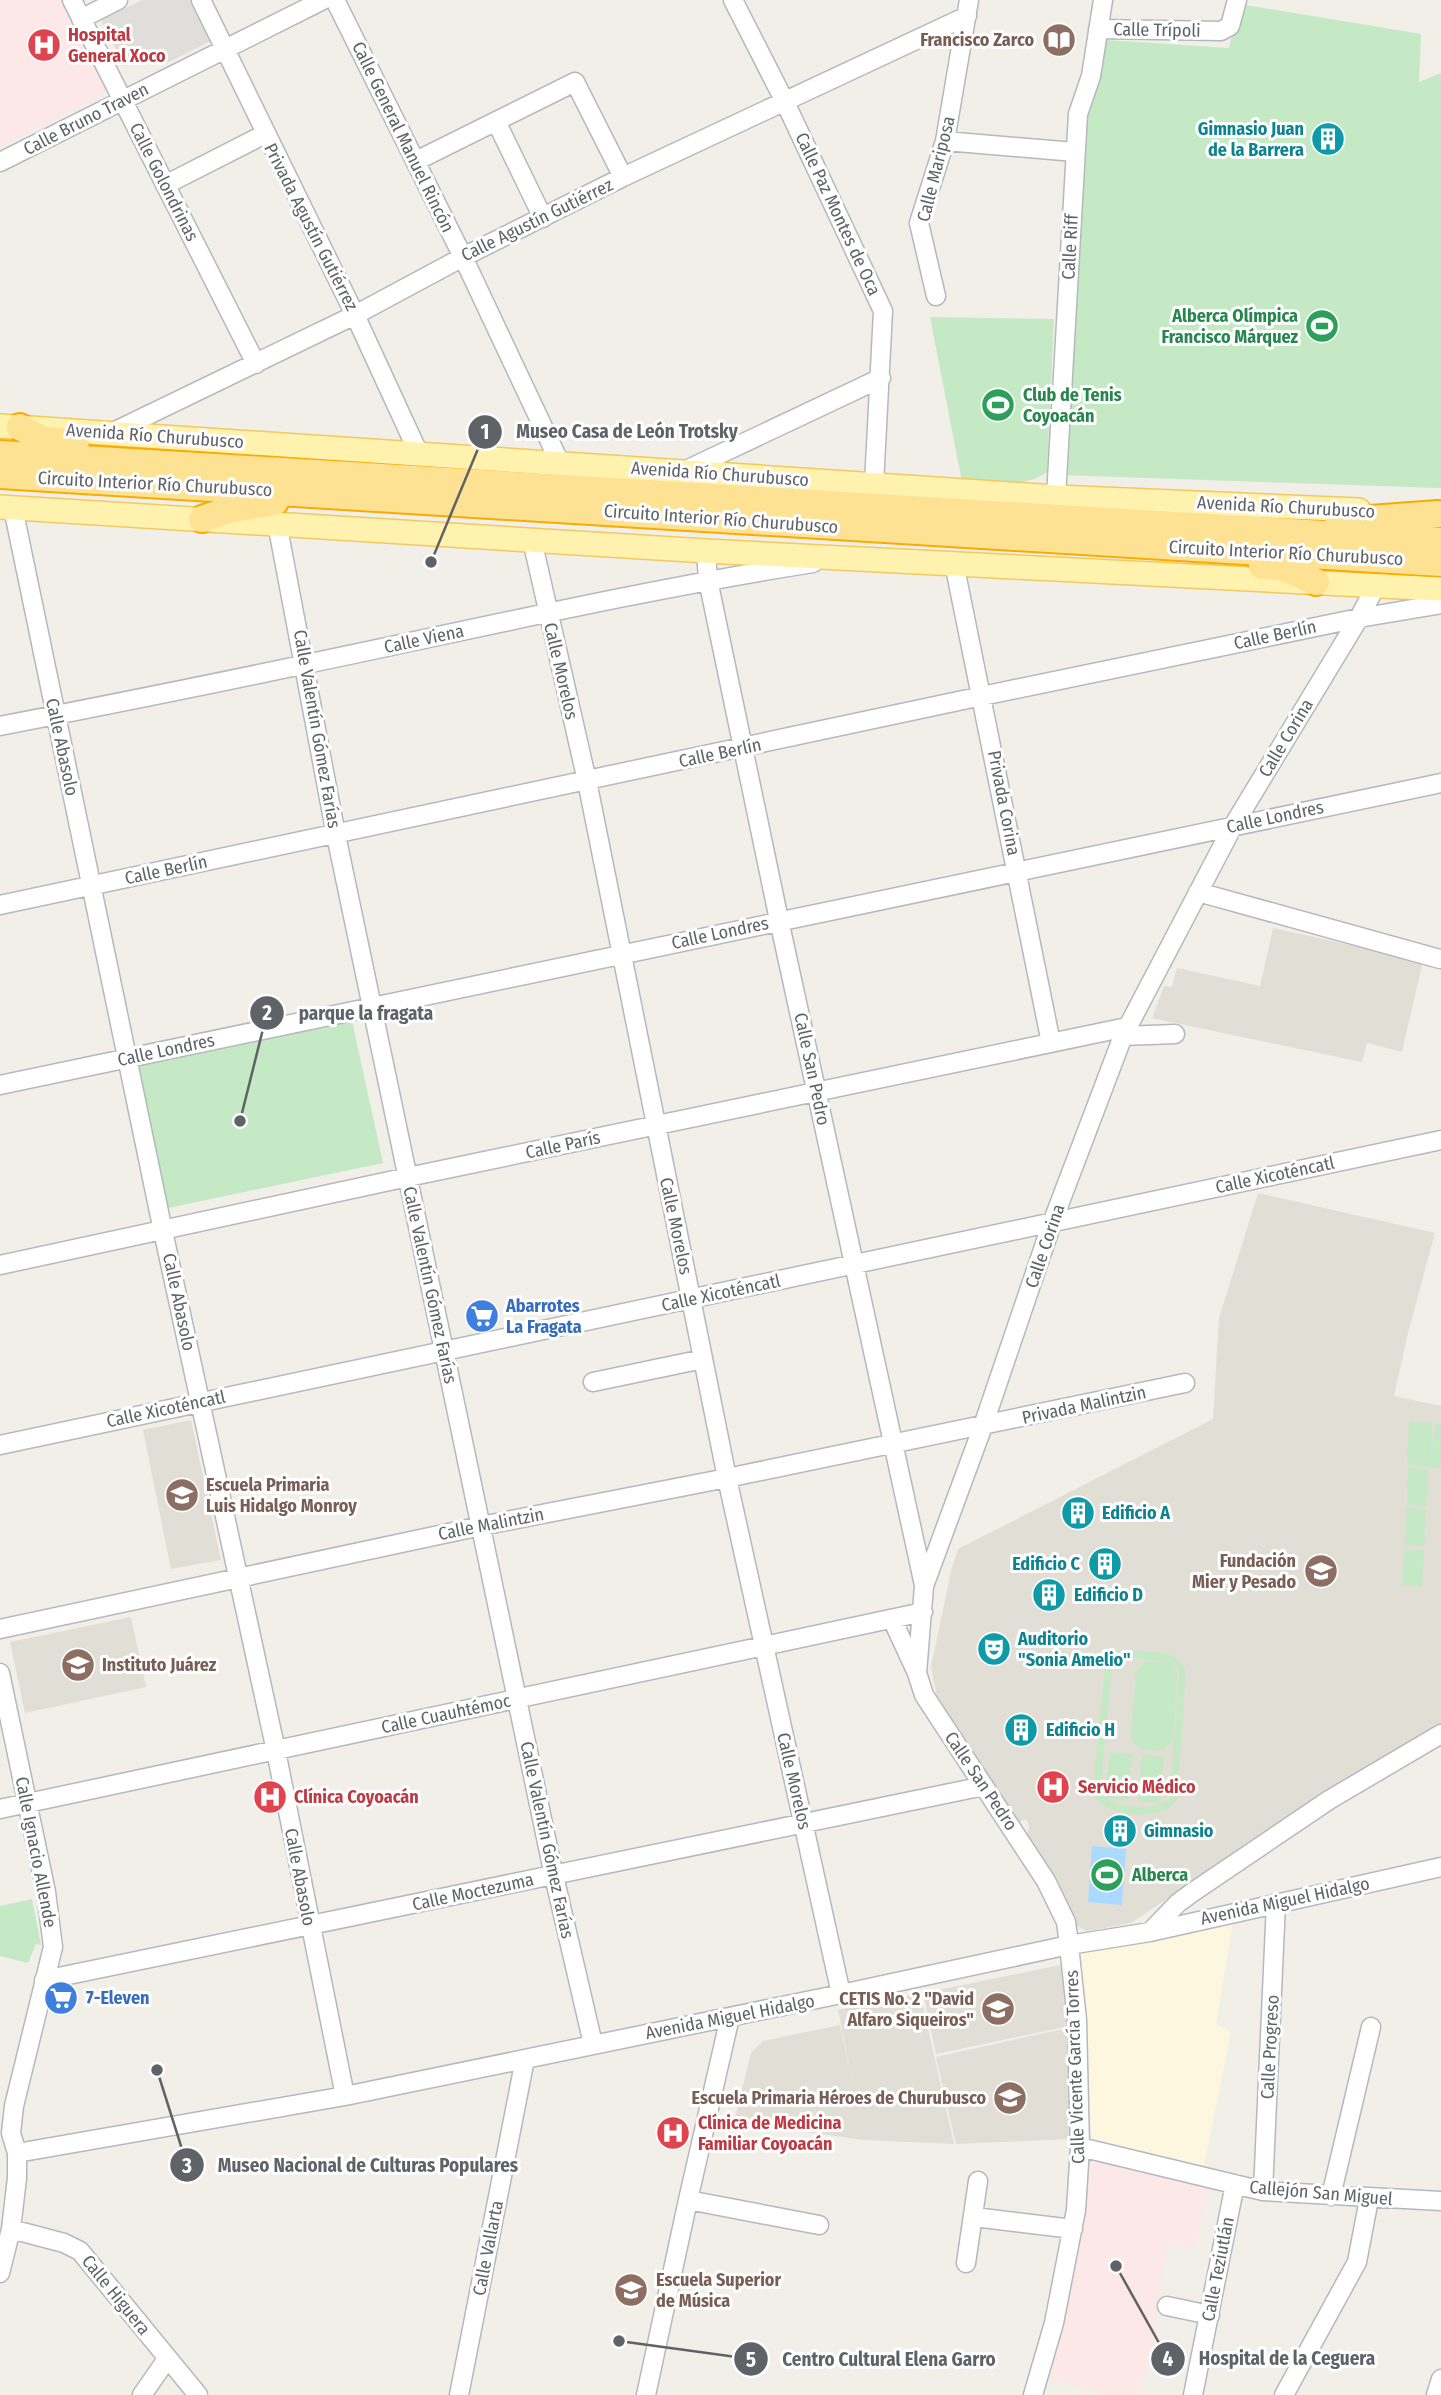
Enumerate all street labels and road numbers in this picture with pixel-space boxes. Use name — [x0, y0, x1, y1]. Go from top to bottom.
street label: Calle Trípoli — [1113, 18, 1201, 42]
street label: Calle General Manuel Rincón — [347, 38, 459, 236]
street label: Calle Bruno Traven — [20, 78, 152, 160]
street label: Calle Mariposa — [912, 114, 960, 224]
street label: Calle Golondrinas — [125, 119, 203, 245]
street label: Calle Paz Montes de Oca — [791, 129, 886, 299]
street label: Privada Agustín Gutiérrez — [259, 140, 363, 314]
street label: Calle Agustín Gutiérrez — [458, 174, 616, 266]
street label: Calle Riff — [1057, 212, 1083, 280]
street label: Avenida Río Churubusco — [65, 419, 245, 453]
street label: Avenida Río Churubusco — [630, 457, 810, 491]
street label: Circuito Interior Río Churubusco — [37, 467, 273, 501]
street label: Avenida Río Churubusco — [1196, 491, 1376, 523]
street label: Circuito Interior Río Churubusco — [603, 500, 839, 538]
street label: Circuito Interior Río Churubusco — [1168, 536, 1404, 570]
street label: Calle Berlín — [1232, 616, 1318, 654]
street label: Calle Viena — [382, 620, 466, 658]
street label: Calle Morelos — [539, 620, 583, 722]
street label: Calle Valentín Gómez Farías — [289, 628, 345, 830]
street label: Calle Corina — [1254, 695, 1318, 781]
street label: Calle Abasolo — [41, 696, 83, 798]
street label: Calle Berlín — [677, 734, 763, 772]
street label: Privada Corina — [983, 749, 1025, 858]
street label: Calle Londres — [1224, 796, 1326, 838]
street label: Calle Berlín — [123, 851, 209, 889]
street label: Calle Londres — [669, 912, 771, 954]
street label: Calle San Pedro — [789, 1011, 835, 1127]
street label: Calle Londres — [115, 1029, 217, 1071]
street label: Calle París — [524, 1126, 603, 1164]
street label: Calle Xicoténcatl — [1213, 1152, 1337, 1198]
street label: Calle Morelos — [655, 1175, 697, 1277]
street label: Calle Valentín Gómez Farías — [398, 1184, 462, 1386]
street label: Calle Corina — [1020, 1201, 1070, 1291]
street label: Calle Abasolo — [158, 1251, 200, 1353]
street label: Calle Xicoténcatl — [659, 1270, 783, 1316]
street label: Privada Malintzin — [1020, 1381, 1148, 1429]
street label: Calle Xicoténcatl — [104, 1386, 228, 1432]
street label: Calle Malintzin — [436, 1503, 546, 1545]
street label: Calle Cuauhtémoc — [379, 1689, 513, 1738]
street label: Calle San Pedro — [940, 1727, 1022, 1835]
street label: Calle Morelos — [772, 1730, 816, 1832]
street label: Calle Valentín Gómez Farías — [515, 1739, 579, 1941]
street label: Calle Ignacio Allende — [11, 1775, 61, 1929]
street label: Calle Abasolo — [280, 1826, 320, 1928]
street label: Calle Moctezuma — [410, 1868, 536, 1916]
street label: Avenida Miguel Hidalgo — [1199, 1872, 1371, 1930]
street label: Calle Vicente García Torres — [1061, 1969, 1089, 2164]
street label: Avenida Miguel Hidalgo — [643, 1990, 817, 2044]
street label: Calle Progreso — [1256, 1994, 1284, 2100]
street label: Callejón San Miguel — [1248, 2176, 1394, 2210]
street label: Calle Vallarta — [468, 2198, 508, 2297]
street label: Calle Teziutlán — [1197, 2215, 1239, 2323]
street label: Calle Higuera — [77, 2250, 155, 2340]

